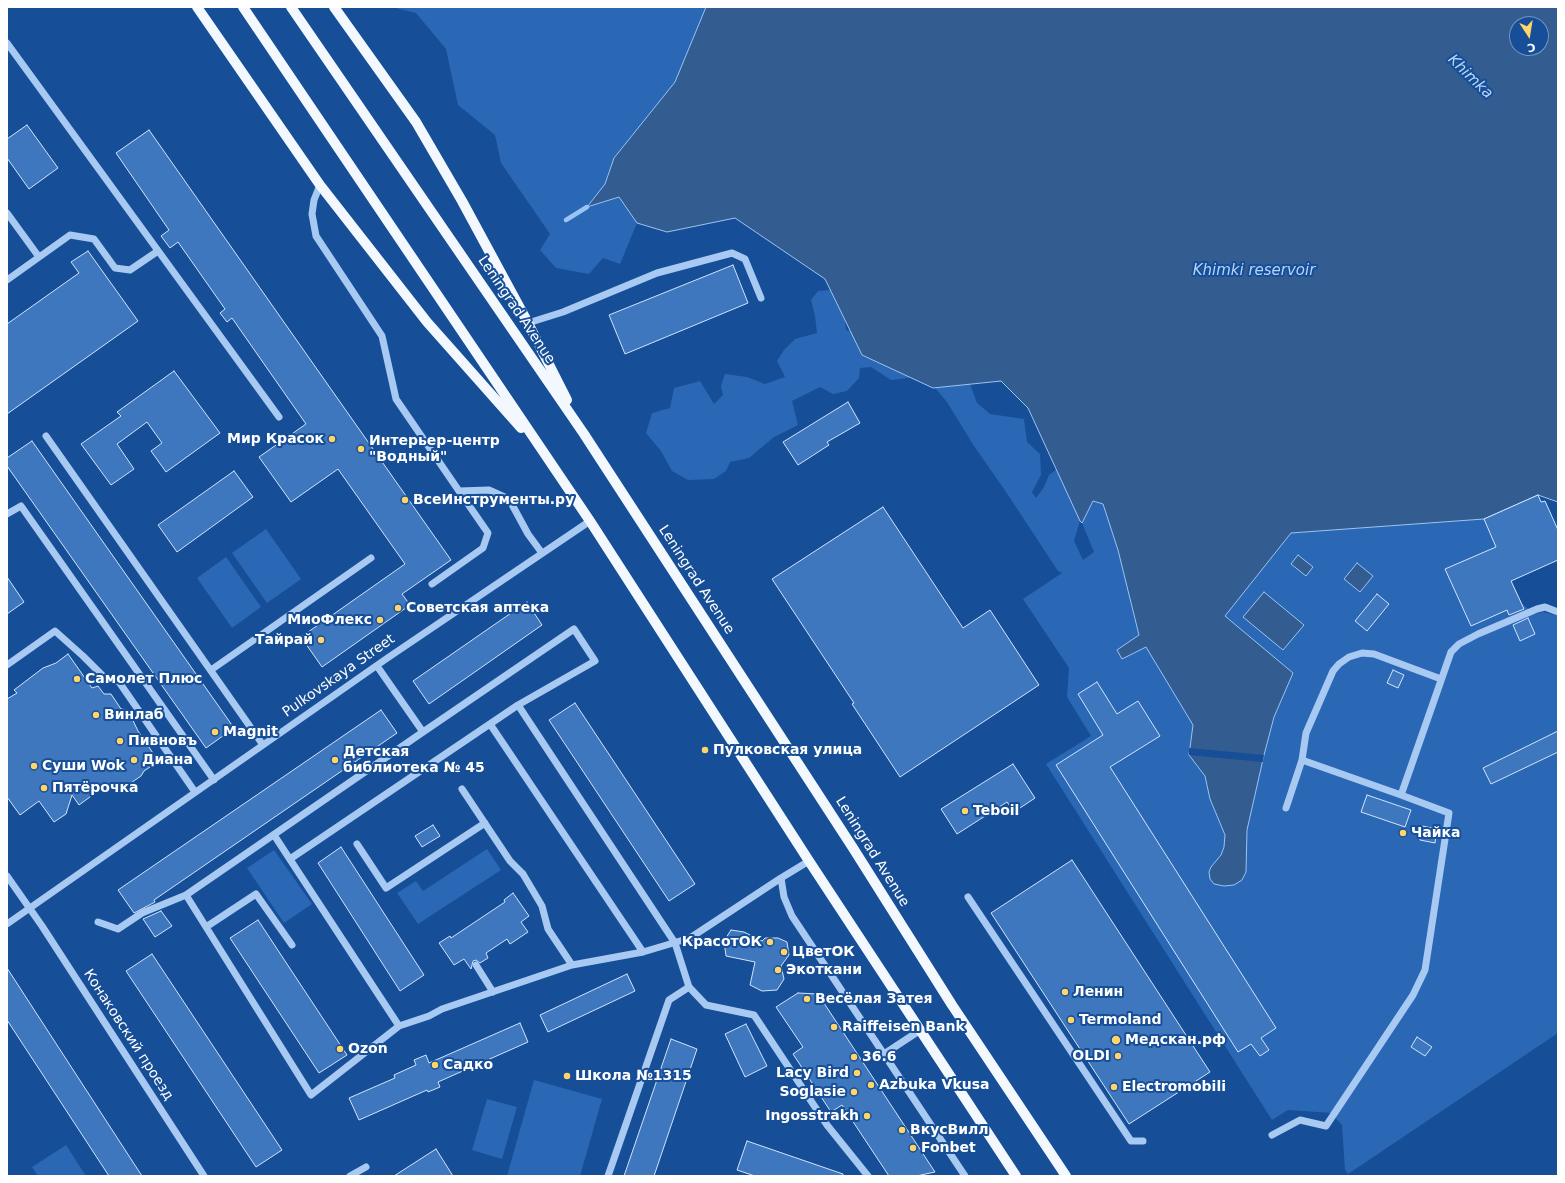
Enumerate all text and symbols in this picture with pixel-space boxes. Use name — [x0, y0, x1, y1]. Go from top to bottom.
north arrow — [1509, 16, 1549, 56]
text: С — [1526, 40, 1537, 54]
water label: Khimka — [1444, 51, 1496, 103]
street label: Leningrad Avenue — [474, 253, 558, 367]
water label: Khimki reservoir — [1193, 262, 1315, 280]
place label: Мир Красок — [227, 431, 324, 447]
place label: Интерьер-центр "Водный" — [369, 433, 500, 466]
marker: Мир Красок — [327, 434, 337, 444]
marker: Интерьер-центр "Водный" — [356, 444, 366, 454]
place label: ВсеИнструменты.ру — [413, 492, 574, 508]
marker: ВсеИнструменты.ру — [400, 495, 410, 505]
street label: Leningrad Avenue — [655, 522, 737, 638]
place label: Советская аптека — [406, 600, 549, 616]
marker: Советская аптека — [393, 603, 403, 613]
place label: МиоФлекс — [287, 612, 372, 628]
marker: МиоФлекс — [375, 615, 385, 625]
street label: Pulkovskaya Street — [280, 631, 398, 721]
place label: Тайрай — [255, 632, 313, 648]
marker: Тайрай — [316, 635, 326, 645]
place label: Самолет Плюс — [85, 671, 202, 687]
marker: Самолет Плюс — [72, 674, 82, 684]
place label: Винлаб — [104, 707, 164, 723]
marker: Винлаб — [91, 710, 101, 720]
place label: Magnit — [223, 724, 278, 740]
marker: Magnit — [210, 727, 220, 737]
place label: Пивновъ — [128, 733, 197, 749]
marker: Пивновъ — [115, 736, 125, 746]
place label: Пулковская улица — [713, 742, 862, 758]
place label: Детская библиотека № 45 — [343, 744, 485, 776]
marker: Пулковская улица — [700, 745, 710, 755]
place label: Диана — [142, 752, 193, 768]
marker: Диана — [129, 755, 139, 765]
marker: Детская библиотека № 45 — [330, 755, 340, 765]
place label: Суши Wok — [42, 758, 125, 774]
marker: Суши Wok — [29, 761, 39, 771]
place label: Пятёрочка — [52, 780, 139, 796]
marker: Пятёрочка — [39, 783, 49, 793]
street label: Leningrad Avenue — [831, 794, 913, 910]
place label: Teboil — [973, 803, 1019, 819]
marker: Teboil — [960, 806, 970, 816]
place label: Чайка — [1411, 825, 1461, 841]
marker: Чайка — [1398, 828, 1408, 838]
place label: КрасотОК — [682, 934, 762, 950]
marker: КрасотОК — [765, 937, 775, 947]
place label: ЦветОК — [792, 944, 855, 960]
marker: ЦветОК — [779, 947, 789, 957]
place label: Экоткани — [786, 962, 862, 978]
marker: Экоткани — [773, 965, 783, 975]
street label: Конаковский проезд — [79, 966, 177, 1104]
place label: Ленин — [1073, 984, 1123, 1000]
marker: Ленин — [1060, 987, 1070, 997]
place label: Весёлая Затея — [815, 991, 933, 1007]
marker: Весёлая Затея — [802, 994, 812, 1004]
place label: Termoland — [1079, 1012, 1162, 1028]
marker: Termoland — [1066, 1015, 1076, 1025]
place label: Raiffeisen Bank — [842, 1019, 965, 1035]
marker: Raiffeisen Bank — [829, 1022, 839, 1032]
place label: Медскан.рф — [1125, 1032, 1226, 1048]
marker: Медскан.рф — [1110, 1034, 1122, 1046]
place label: Ozon — [348, 1041, 388, 1057]
marker: Ozon — [335, 1044, 345, 1054]
place label: OLDI — [1072, 1048, 1110, 1064]
place label: 36.6 — [862, 1049, 897, 1065]
marker: OLDI — [1113, 1051, 1123, 1061]
marker: 36.6 — [849, 1052, 859, 1062]
place label: Садко — [443, 1057, 493, 1073]
marker: Садко — [430, 1060, 440, 1070]
place label: Lacy Bird — [776, 1065, 849, 1081]
place label: Школа №1315 — [575, 1068, 692, 1084]
marker: Lacy Bird — [852, 1068, 862, 1078]
marker: Школа №1315 — [562, 1071, 572, 1081]
place label: Azbuka Vkusa — [879, 1077, 989, 1093]
place label: Electromobili — [1122, 1079, 1226, 1095]
marker: Azbuka Vkusa — [866, 1080, 876, 1090]
marker: Electromobili — [1109, 1082, 1119, 1092]
place label: Soglasie — [779, 1084, 846, 1100]
marker: Soglasie — [849, 1087, 859, 1097]
place label: Ingosstrakh — [765, 1108, 859, 1124]
marker: Ingosstrakh — [862, 1111, 872, 1121]
place label: ВкусВилл — [910, 1122, 989, 1138]
marker: ВкусВилл — [897, 1125, 907, 1135]
place label: Fonbet — [921, 1140, 976, 1156]
marker: Fonbet — [908, 1143, 918, 1153]

